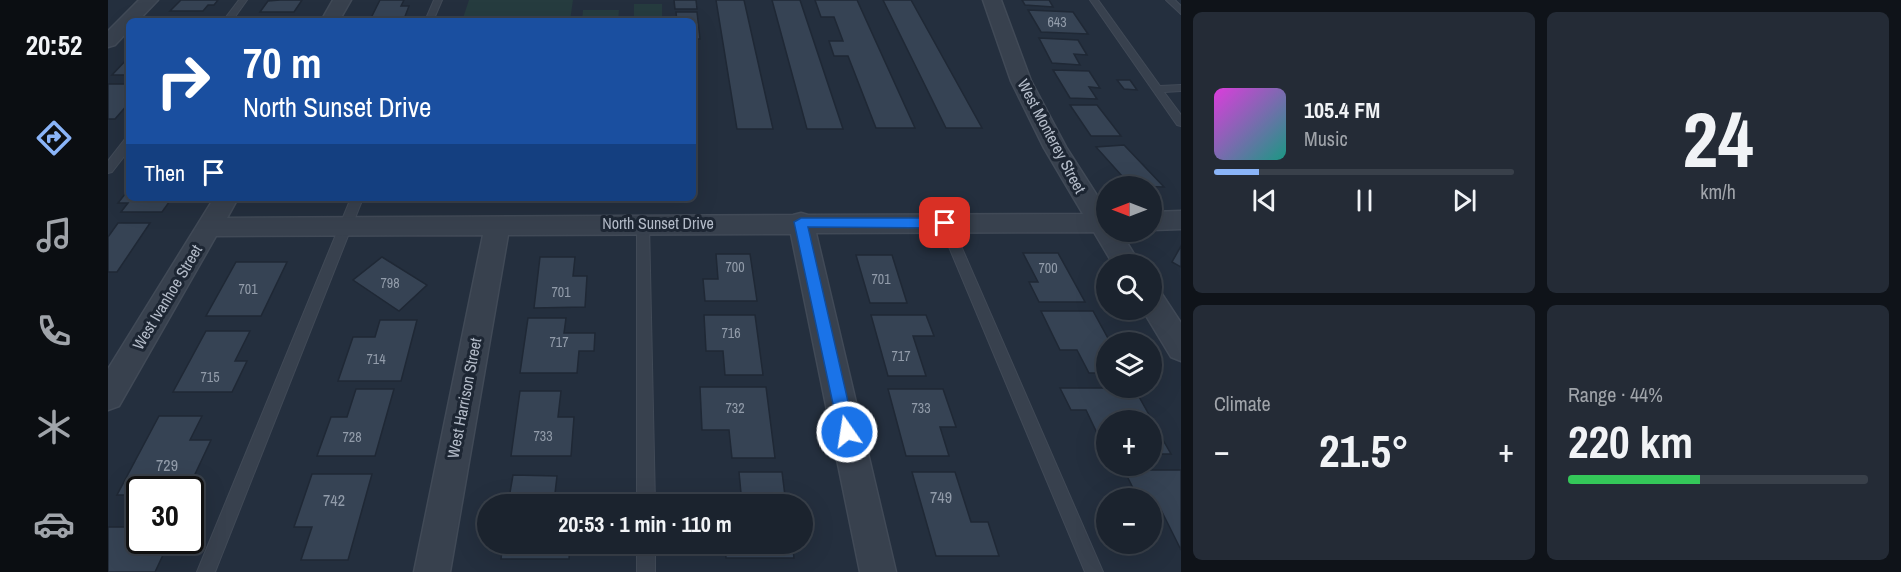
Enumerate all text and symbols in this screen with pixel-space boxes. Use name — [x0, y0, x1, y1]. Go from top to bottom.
house number: 643 — [1047, 13, 1067, 31]
text: 20:52 — [26, 27, 82, 63]
text: 70 m — [243, 35, 322, 91]
icon: right — [144, 42, 222, 120]
street label: West Monterey Street — [1013, 75, 1092, 197]
text: 24 — [1682, 86, 1754, 191]
text: North Sunset Drive — [243, 89, 431, 125]
text: 105.4 FM — [1304, 95, 1380, 125]
icon: directions — [33, 117, 75, 159]
text: Music — [1304, 125, 1348, 152]
icon: arrive — [197, 156, 230, 189]
text: Then — [144, 158, 185, 188]
north arrow — [1096, 176, 1162, 242]
map controls — [1096, 176, 1162, 554]
text: km/h — [1700, 178, 1736, 205]
icon: previous — [1248, 184, 1281, 217]
icon: pause — [1348, 184, 1381, 217]
icon: next — [1448, 184, 1481, 217]
pin — [919, 197, 970, 248]
icon: arrive — [928, 206, 961, 239]
street label: North Sunset Drive — [602, 212, 714, 234]
icon: music — [33, 214, 75, 256]
street label: West Ivanhoe Street — [127, 240, 207, 354]
button: search — [1096, 254, 1162, 320]
house number: 700 — [725, 258, 745, 276]
house number: 700 — [1038, 259, 1058, 277]
house number: 701 — [871, 270, 891, 288]
house number: 798 — [380, 274, 400, 292]
house number: 701 — [238, 280, 258, 298]
house number: 701 — [551, 283, 571, 301]
icon: phone — [33, 310, 75, 352]
house number: 716 — [721, 324, 741, 342]
button: layers — [1096, 332, 1162, 398]
house number: 717 — [549, 333, 569, 351]
street label: West Harrison Street — [442, 336, 487, 460]
house number: 717 — [891, 347, 911, 365]
house number: 714 — [366, 350, 386, 368]
house number: 715 — [200, 368, 220, 386]
text: Range · 44% — [1568, 381, 1663, 408]
text: Climate — [1214, 390, 1271, 417]
house number: 732 — [725, 399, 745, 417]
house number: 733 — [911, 399, 931, 417]
position arrow — [815, 400, 879, 464]
icon: climate — [33, 406, 75, 448]
button: + — [1096, 410, 1162, 476]
text: 220 km — [1568, 411, 1693, 472]
text: 21.5° — [1319, 420, 1409, 481]
house number: 733 — [533, 427, 553, 445]
house number: 728 — [342, 428, 362, 446]
text: − — [1214, 428, 1230, 472]
text: + — [1498, 428, 1514, 472]
house number: 729 — [156, 454, 178, 476]
speed limit sign: 30 — [126, 476, 204, 554]
house number: 749 — [930, 486, 952, 508]
button: − — [1096, 488, 1162, 554]
house number: 742 — [323, 489, 345, 511]
icon: car — [33, 503, 75, 545]
text: 20:53 · 1 min · 110 m — [558, 509, 732, 539]

